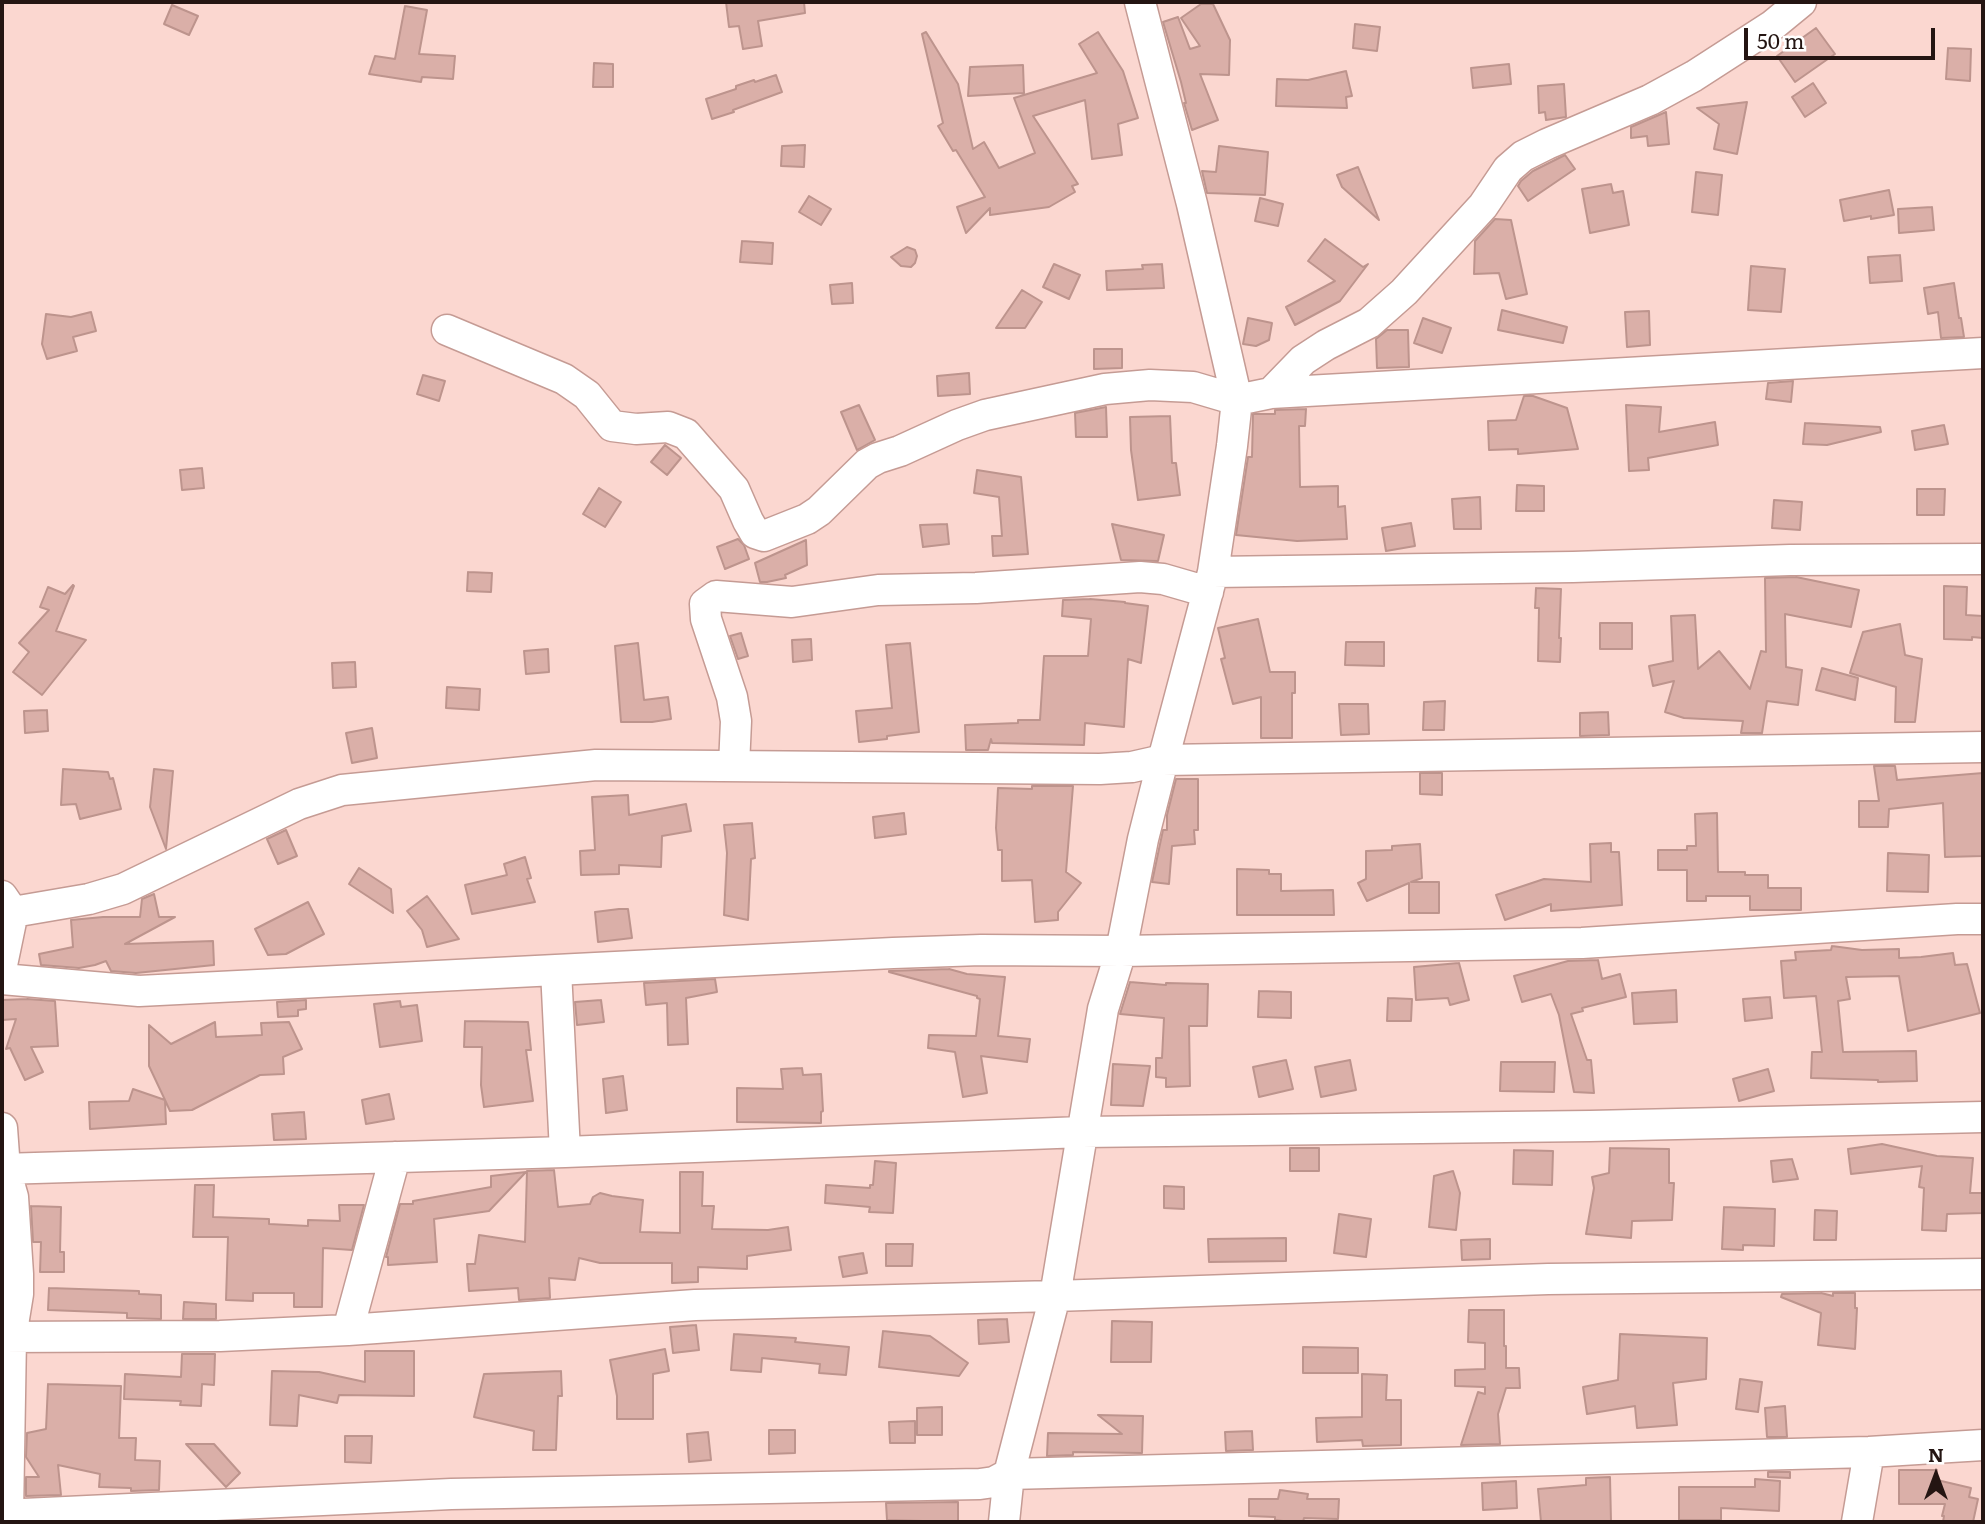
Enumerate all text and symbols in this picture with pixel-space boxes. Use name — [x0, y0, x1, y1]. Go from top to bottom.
scale bar — [1747, 14, 1938, 58]
text: 50 m — [1757, 24, 1804, 55]
north arrow — [1901, 1440, 1971, 1510]
text: N — [1928, 1440, 1944, 1468]

